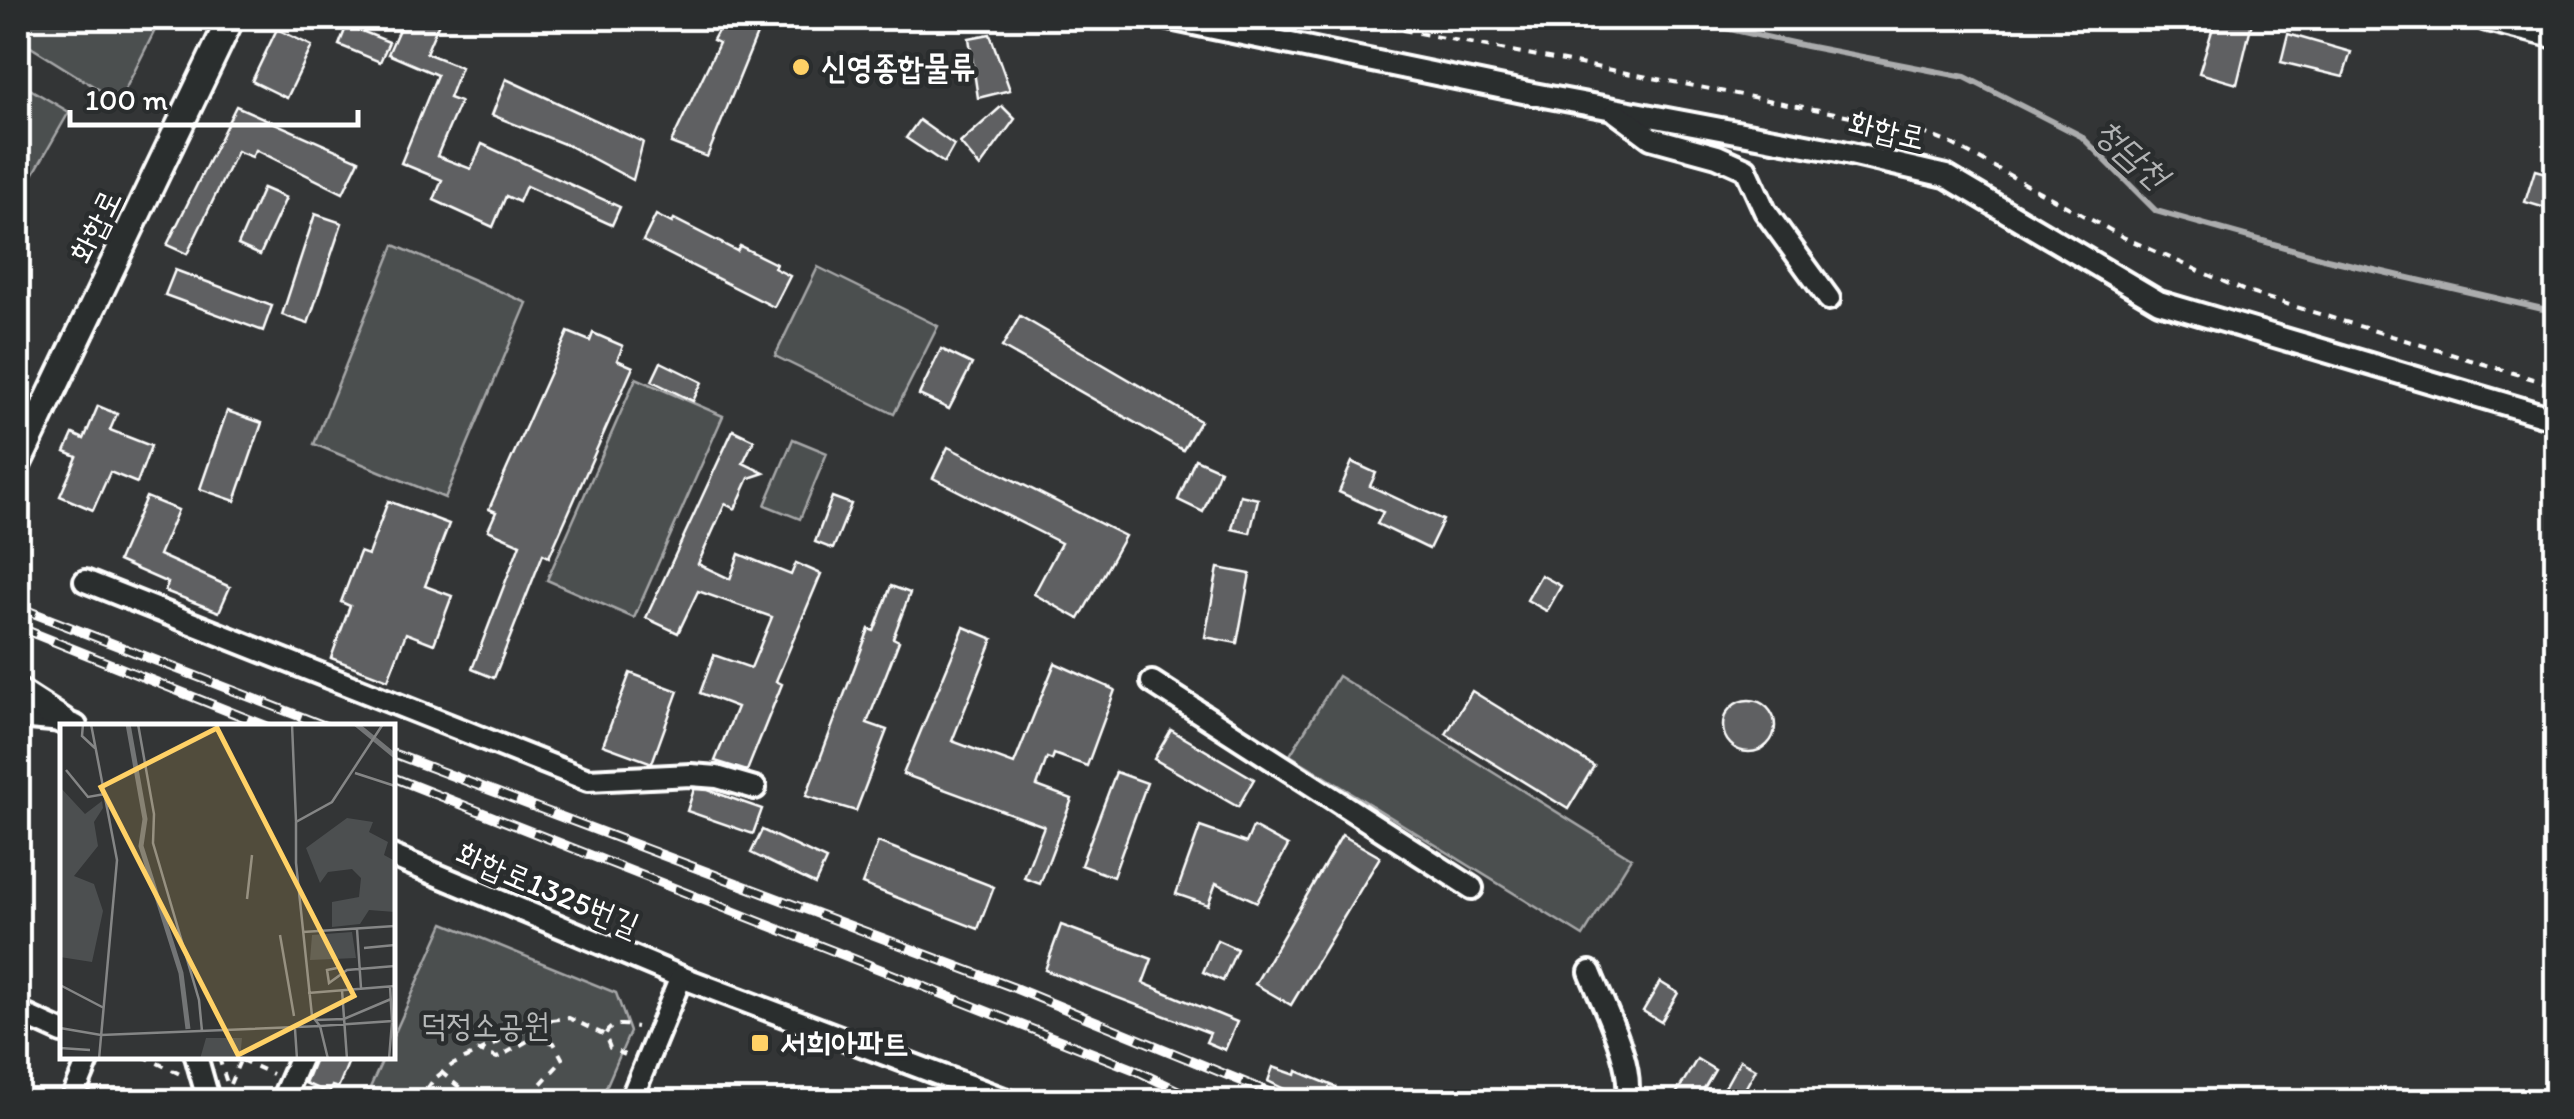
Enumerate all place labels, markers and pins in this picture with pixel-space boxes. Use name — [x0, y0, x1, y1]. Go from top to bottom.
place label: 신영종합물류 — [821, 48, 976, 86]
marker: 신영종합물류 — [790, 56, 812, 78]
place label: 서희아파트 — [780, 1024, 909, 1062]
marker: 서희아파트 — [749, 1032, 771, 1054]

